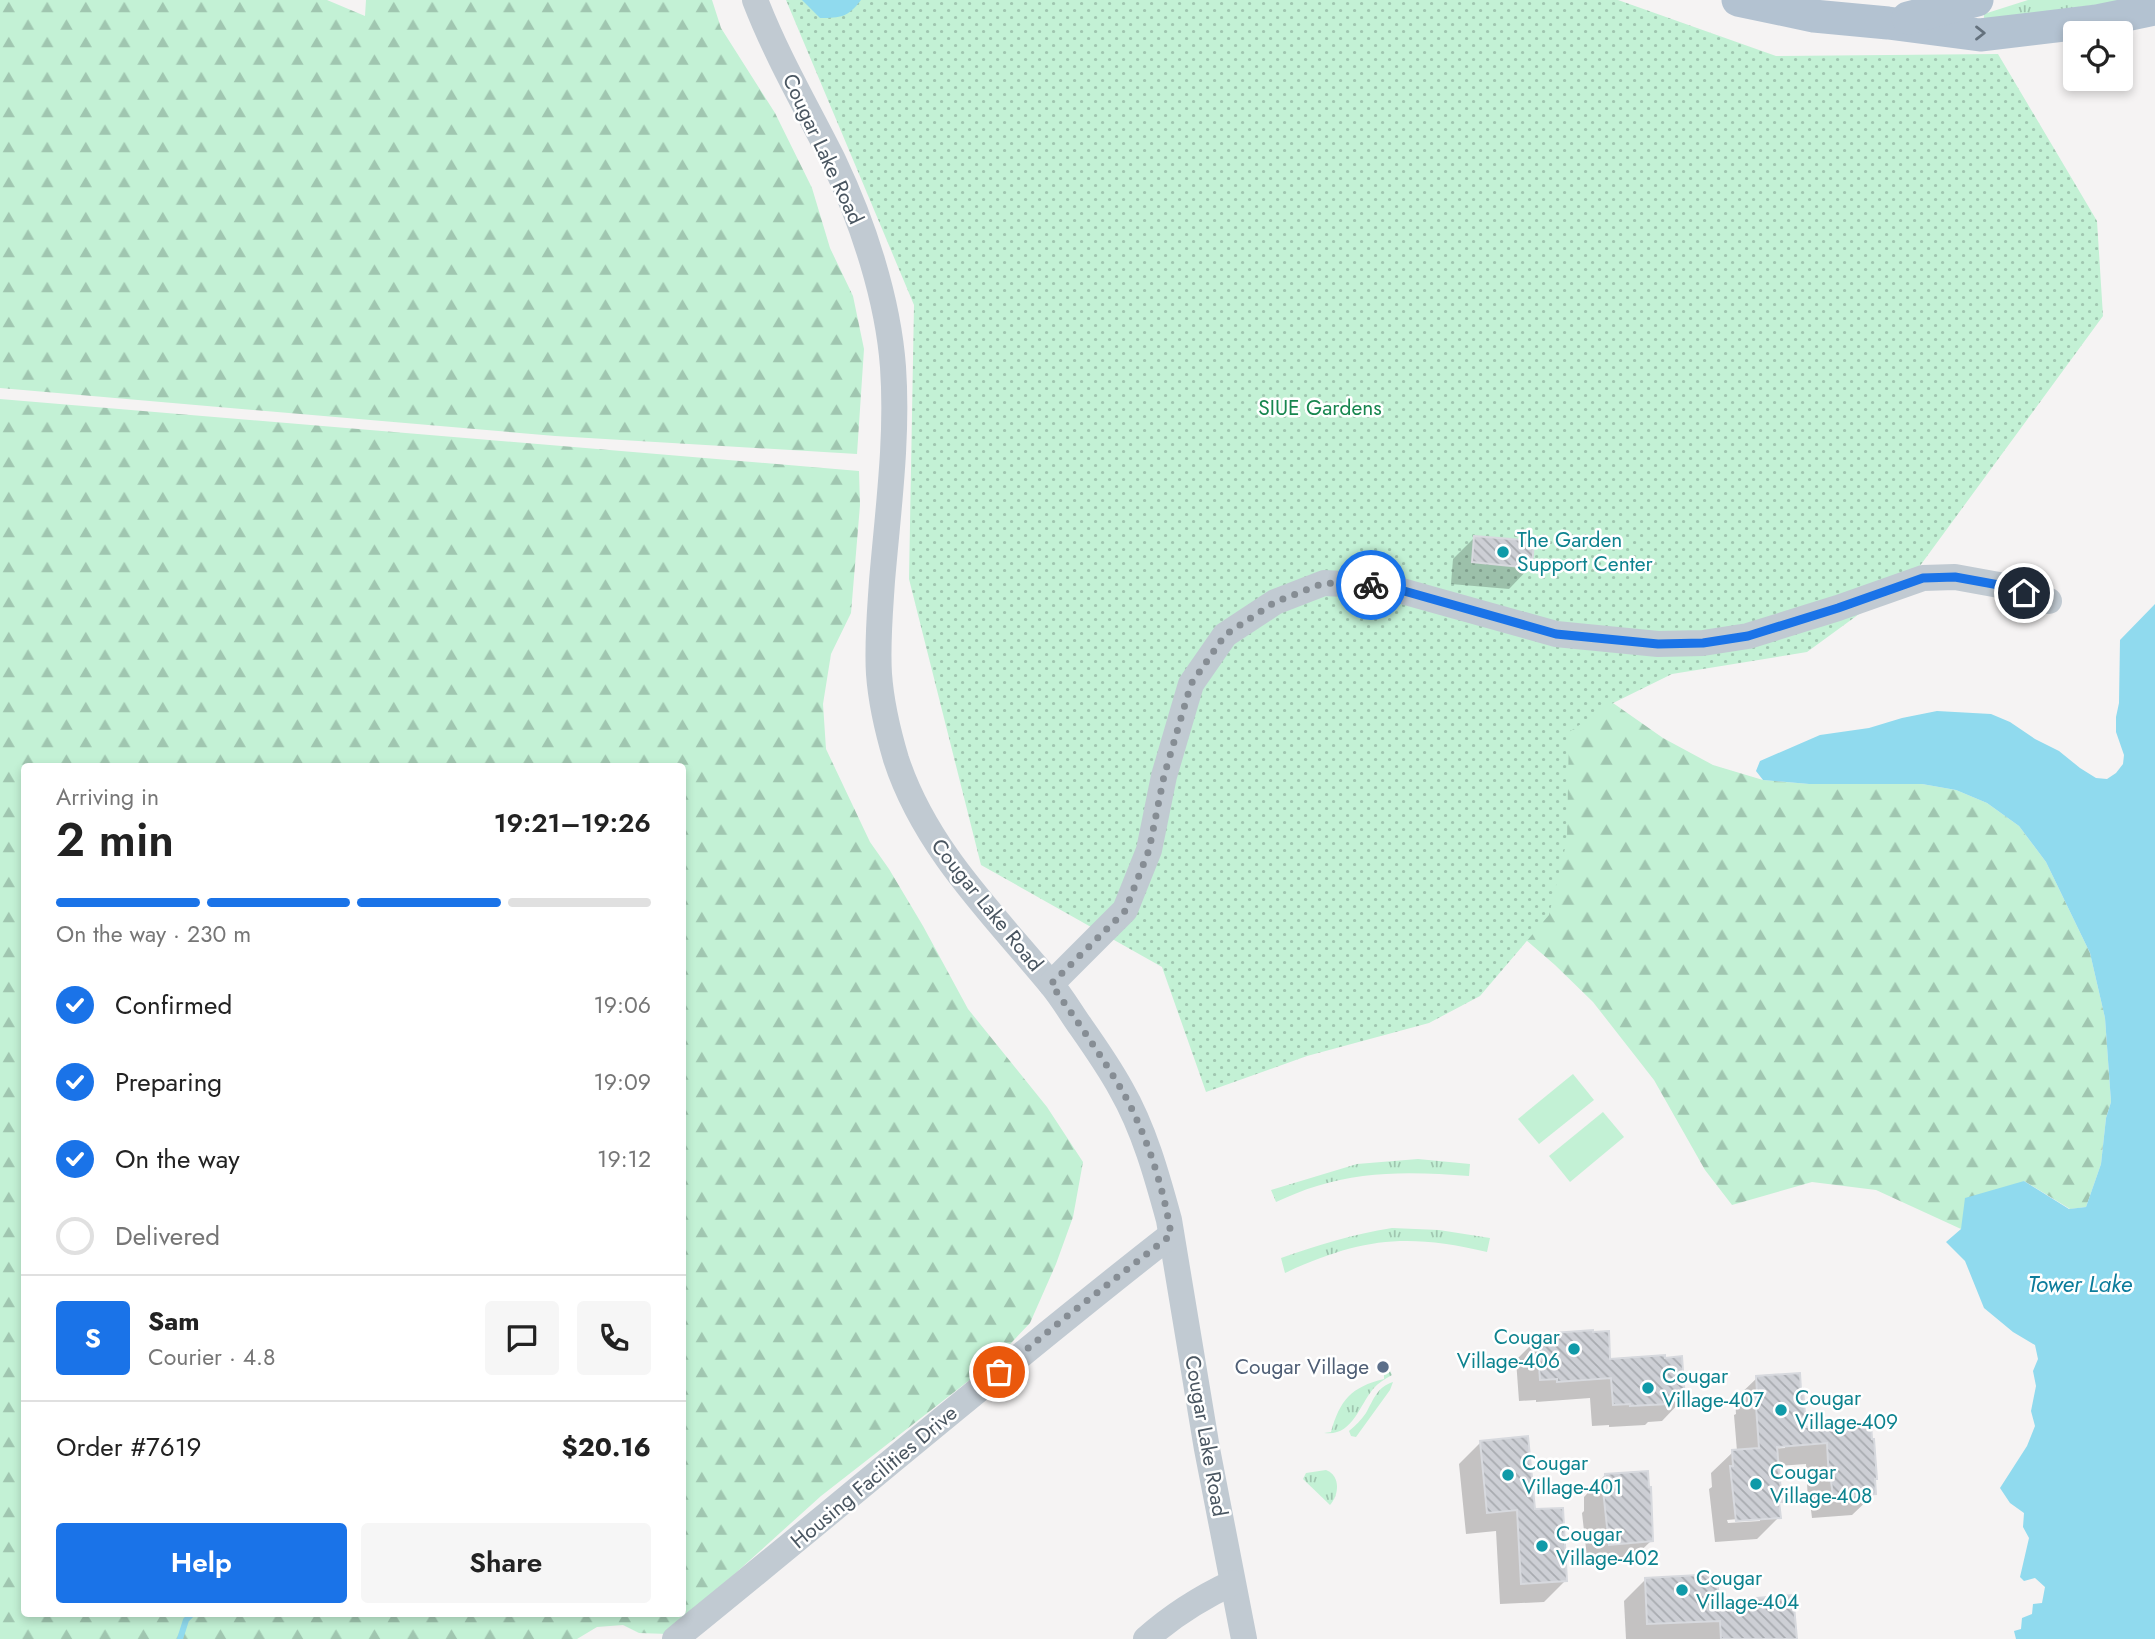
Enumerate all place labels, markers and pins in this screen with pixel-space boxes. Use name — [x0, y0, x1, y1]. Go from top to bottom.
place label: The Garden Support Center — [1517, 525, 1654, 579]
marker: The Garden Support Center — [1495, 544, 1511, 560]
pin — [1994, 563, 2054, 623]
place label: Cougar Village-406 — [1457, 1322, 1561, 1376]
marker: Cougar Village-406 — [1566, 1341, 1582, 1357]
pin — [969, 1342, 1029, 1402]
place label: Cougar Village — [1235, 1352, 1369, 1382]
marker: Cougar Village — [1375, 1359, 1391, 1375]
place label: Cougar Village-407 — [1662, 1361, 1764, 1415]
marker: Cougar Village-407 — [1640, 1380, 1656, 1396]
place label: Cougar Village-409 — [1795, 1383, 1898, 1437]
marker: Cougar Village-409 — [1773, 1402, 1789, 1418]
place label: Cougar Village-401 — [1522, 1448, 1623, 1502]
place label: Cougar Village-408 — [1770, 1457, 1873, 1511]
marker: Cougar Village-401 — [1500, 1467, 1516, 1483]
marker: Cougar Village-408 — [1748, 1476, 1764, 1492]
place label: Cougar Village-402 — [1556, 1519, 1659, 1573]
marker: Cougar Village-402 — [1534, 1538, 1550, 1554]
place label: Cougar Village-404 — [1696, 1563, 1799, 1617]
marker: Cougar Village-404 — [1674, 1582, 1690, 1598]

